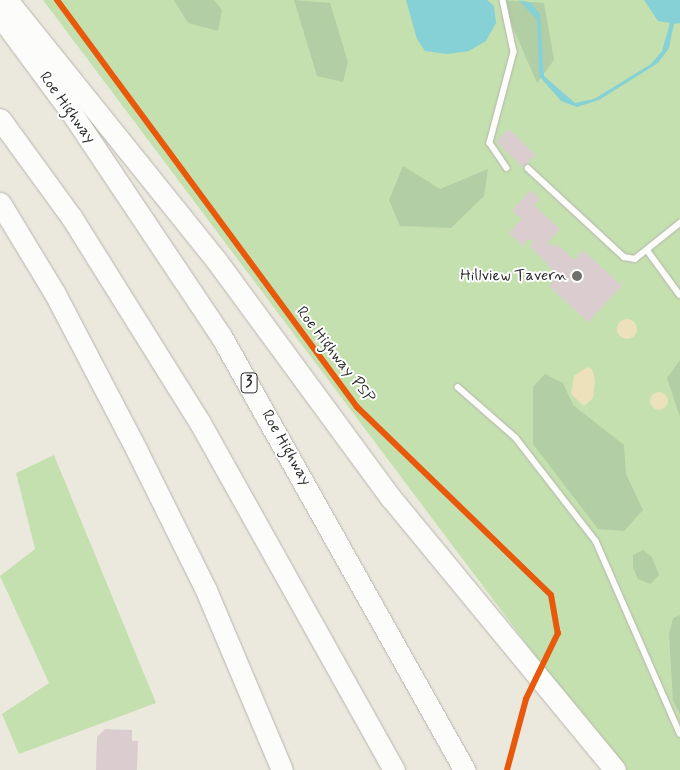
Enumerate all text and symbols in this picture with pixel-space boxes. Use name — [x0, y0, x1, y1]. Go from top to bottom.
street label: Roe Highway — [35, 69, 99, 147]
place label: Hillview Tavern — [467, 266, 567, 286]
marker: Hillview Tavern — [571, 270, 583, 282]
street label: Roe Highway PSP — [292, 303, 378, 407]
road number: 3 — [240, 370, 258, 396]
street label: Roe Highway — [257, 407, 315, 489]

